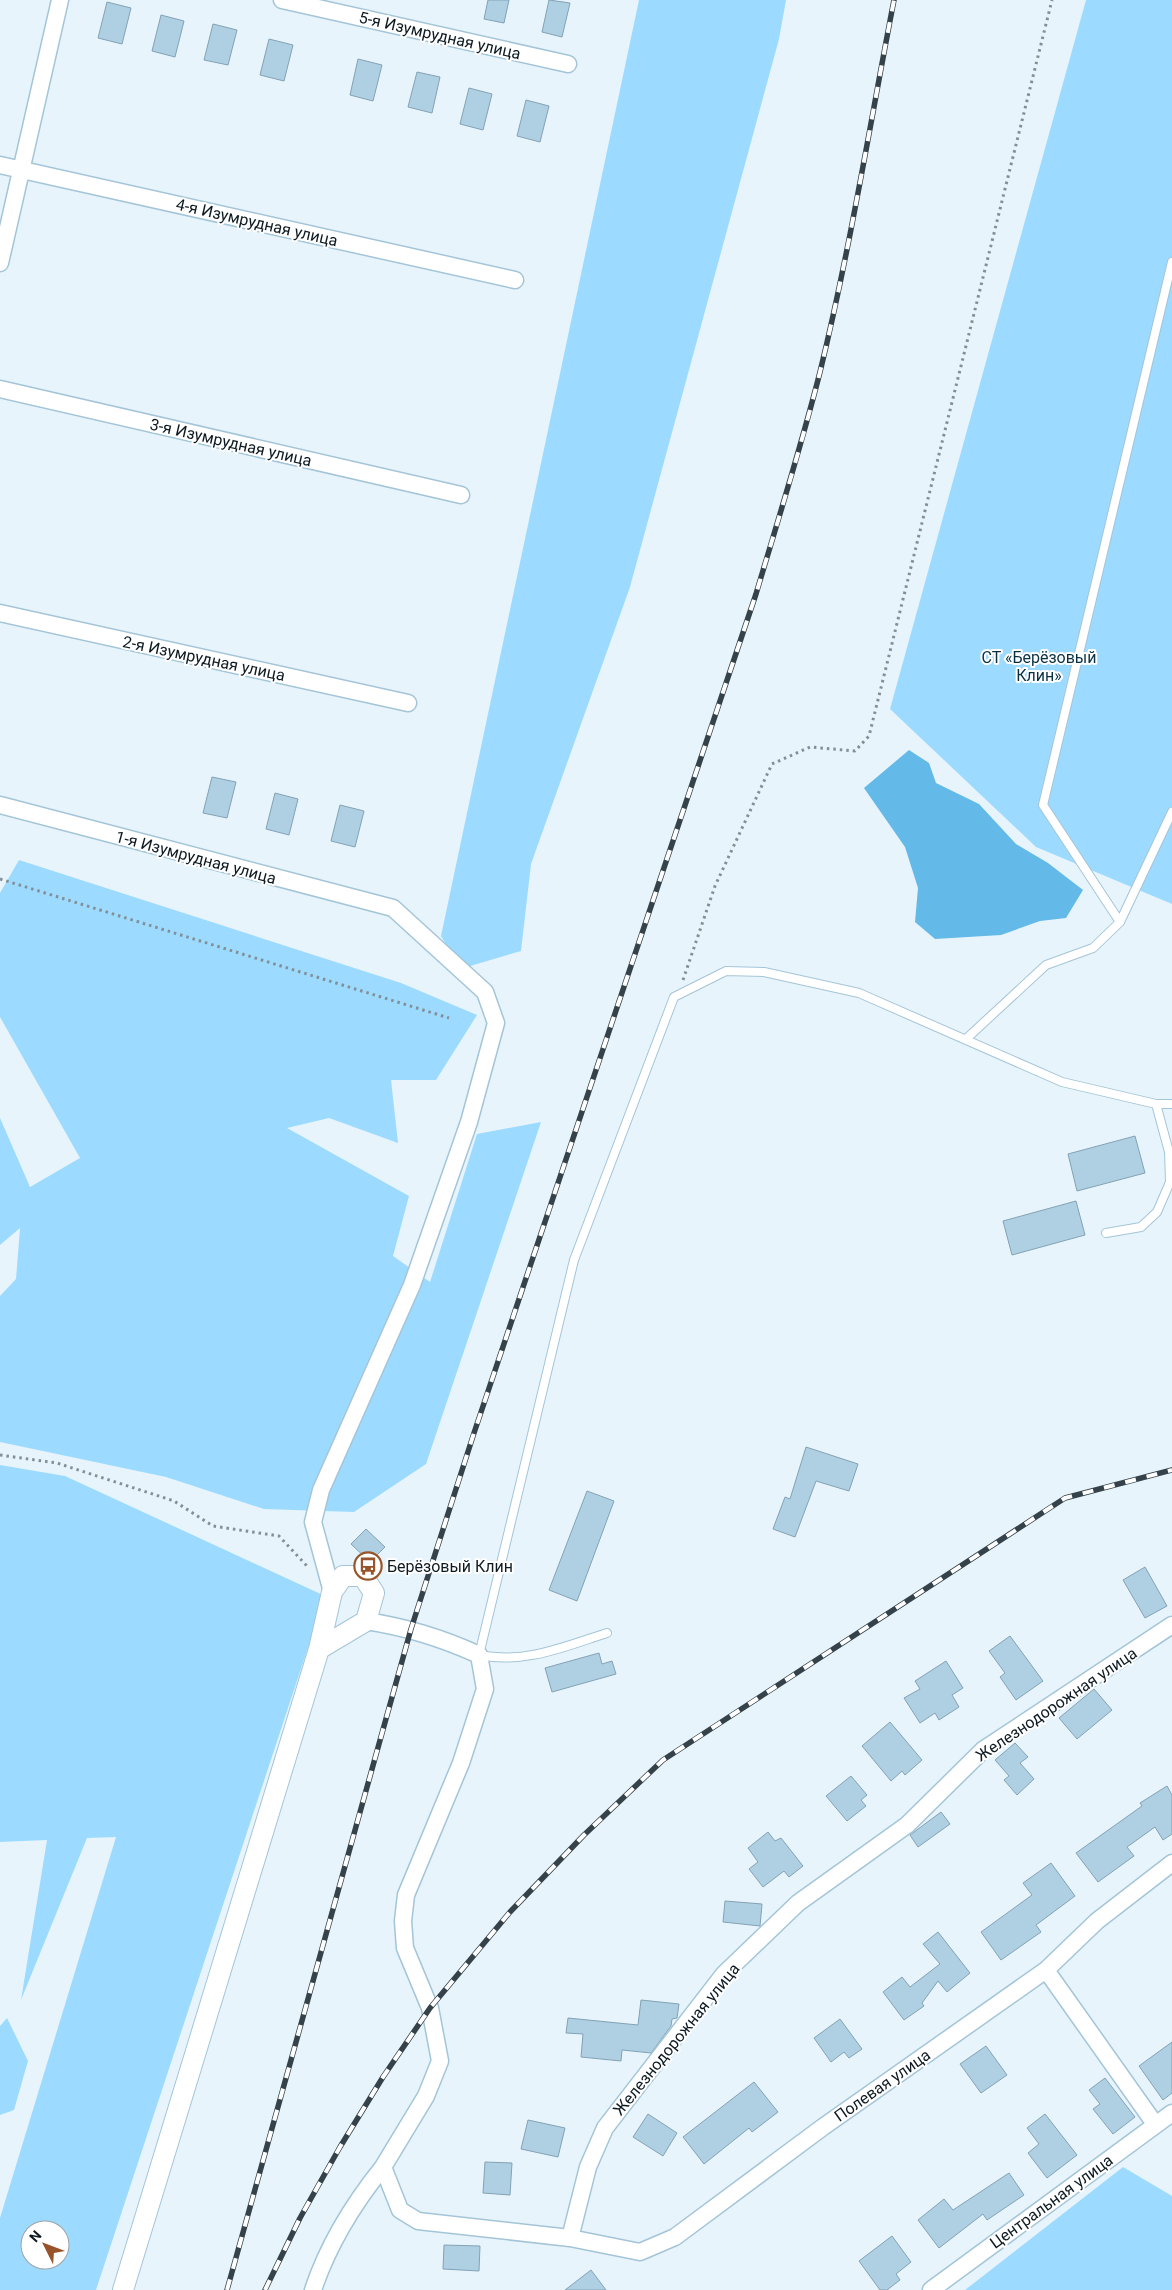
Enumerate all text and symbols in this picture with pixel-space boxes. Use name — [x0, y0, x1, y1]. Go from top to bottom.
street label: 5-я Изумрудная улица — [357, 8, 523, 63]
street label: 4-я Изумрудная улица — [174, 195, 340, 250]
street label: 3-я Изумрудная улица — [148, 415, 314, 470]
street label: 2-я Изумрудная улица — [121, 632, 287, 685]
park label: СТ «Берёзовый Клин» — [982, 648, 1097, 685]
street label: 1-я Изумрудная улица — [114, 827, 278, 888]
bus stop icon: Берёзовый Клин — [353, 1551, 383, 1581]
place label: Берёзовый Клин — [387, 1557, 513, 1576]
street label: Железнодорожная улица — [972, 1643, 1140, 1765]
street label: Железнодорожная улица — [609, 1959, 744, 2119]
street label: Полевая улица — [831, 2045, 934, 2126]
street label: Центральная улица — [986, 2150, 1116, 2252]
north arrow — [20, 2220, 70, 2270]
text: N — [26, 2227, 45, 2245]

